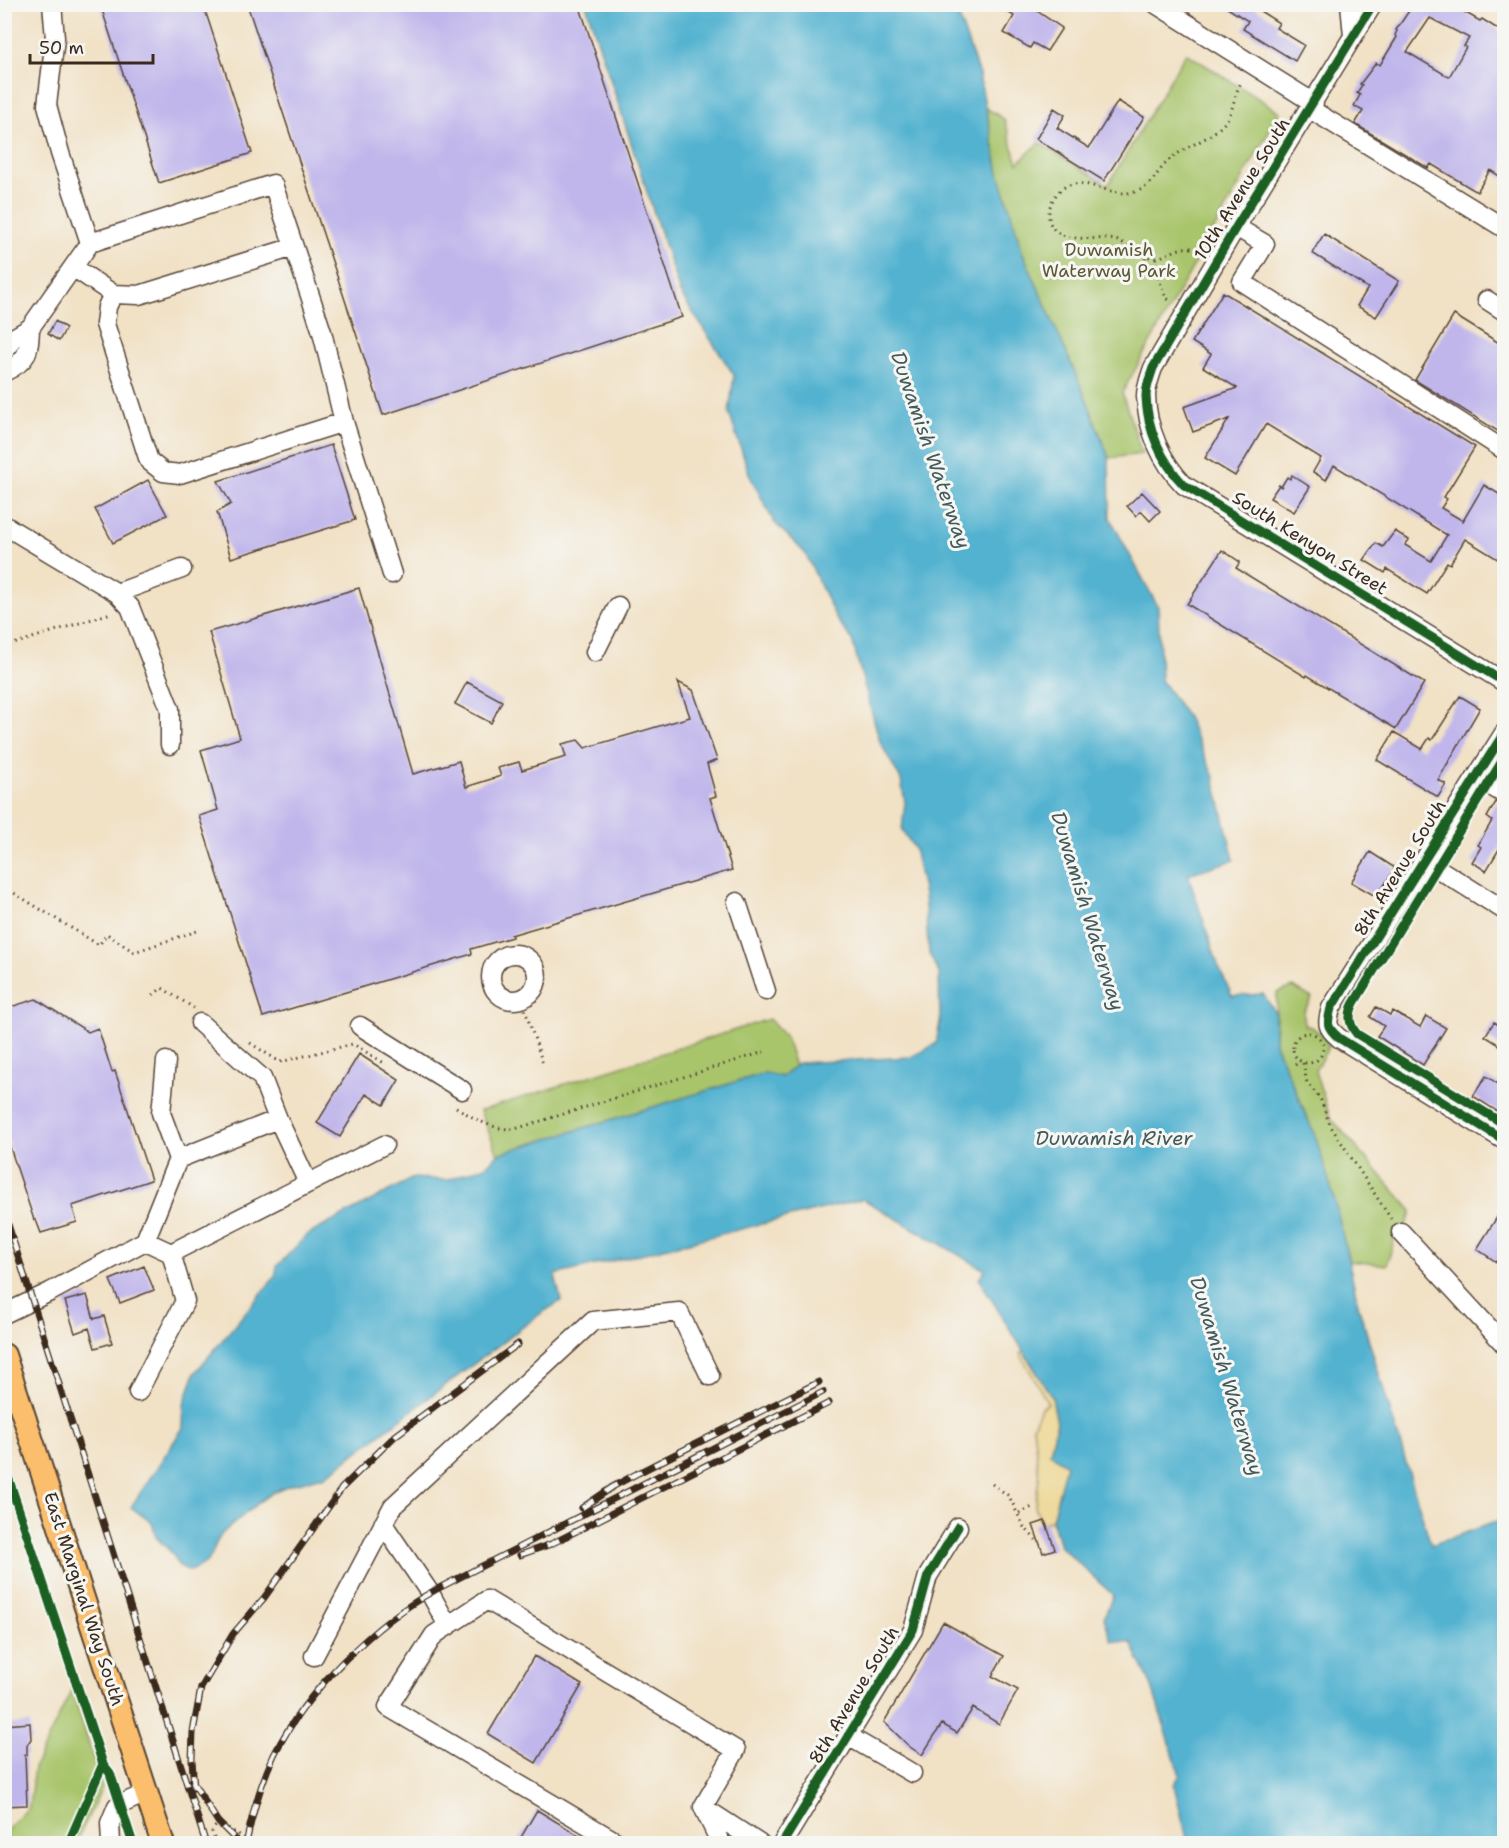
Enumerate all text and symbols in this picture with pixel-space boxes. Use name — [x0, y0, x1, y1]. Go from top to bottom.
scale bar — [30, 27, 153, 65]
text: 50 m — [39, 36, 84, 60]
street label: 10th Avenue South — [1188, 113, 1296, 265]
park label: Duwamish Waterway Park — [1042, 238, 1176, 283]
water label: Duwamish Waterway — [885, 348, 977, 552]
street label: South Kenyon Street — [1228, 485, 1392, 601]
street label: 8th Avenue South — [1348, 795, 1452, 941]
water label: Duwamish Waterway — [1045, 808, 1131, 1014]
water label: Duwamish River — [1035, 1125, 1193, 1151]
water label: Duwamish Waterway — [1184, 1273, 1270, 1479]
street label: East Marginal Way South — [38, 1489, 130, 1709]
street label: 8th Avenue South — [803, 1622, 905, 1768]

